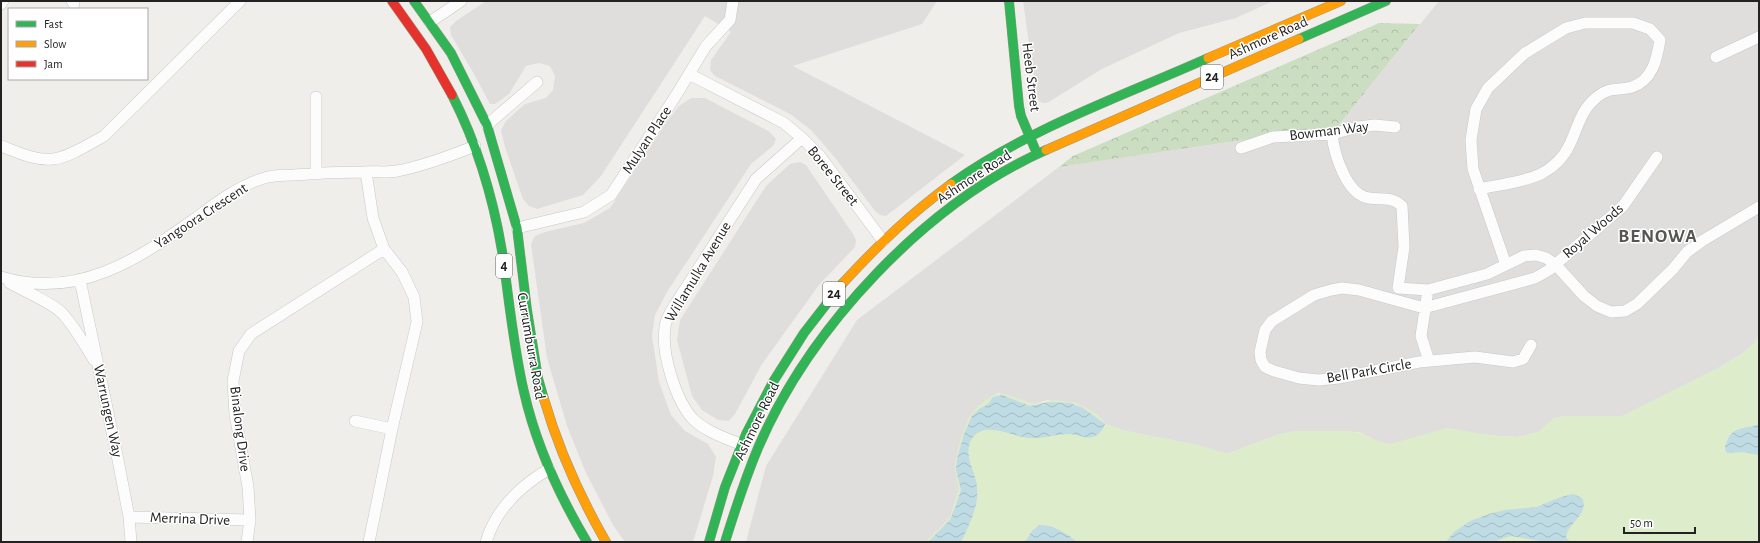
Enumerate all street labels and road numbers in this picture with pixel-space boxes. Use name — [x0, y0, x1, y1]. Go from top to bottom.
street label: Ashmore Road — [1226, 14, 1310, 62]
street label: Heeb Street — [1019, 42, 1043, 113]
road number: 24 — [1201, 65, 1223, 89]
street label: Mulyan Place — [620, 103, 674, 176]
street label: Bowman Way — [1288, 119, 1370, 143]
street label: Boree Street — [805, 143, 861, 209]
street label: Ashmore Road — [934, 147, 1014, 206]
street label: Yangoora Crescent — [152, 180, 250, 252]
street label: Royal Woods — [1560, 201, 1626, 261]
street label: Willamulka Avenue — [662, 219, 734, 325]
road number: 4 — [496, 254, 512, 278]
road number: 24 — [823, 282, 845, 306]
street label: Currumburra Road — [514, 291, 548, 401]
street label: Bell Park Circle — [1325, 356, 1413, 386]
street label: Warrungen Way — [91, 363, 125, 459]
street label: Ashmore Road — [732, 379, 783, 463]
street label: Binalong Drive — [227, 385, 253, 473]
street label: Merrina Drive — [150, 510, 230, 528]

